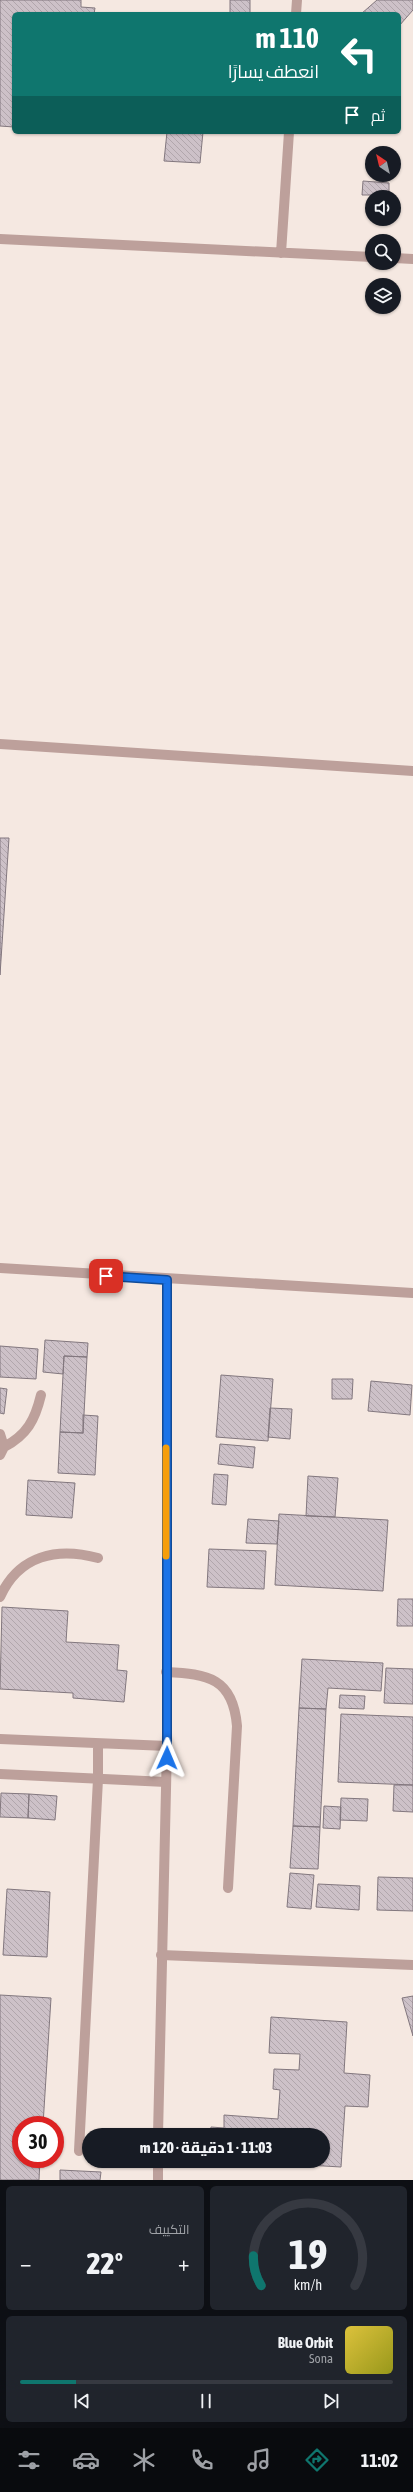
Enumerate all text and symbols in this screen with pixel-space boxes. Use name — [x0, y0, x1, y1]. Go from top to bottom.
text: 110 m — [256, 22, 319, 54]
icon: left — [333, 28, 385, 80]
text: انعطف يسارًا — [228, 61, 319, 82]
icon: arrive — [341, 104, 363, 126]
text: ثم — [371, 107, 385, 124]
north arrow — [365, 146, 401, 182]
map controls — [365, 146, 401, 314]
button: sound — [365, 190, 401, 226]
button: search — [365, 234, 401, 270]
button: layers — [365, 278, 401, 314]
pin — [89, 1259, 123, 1293]
icon: arrive — [95, 1265, 117, 1287]
position arrow — [146, 1737, 188, 1779]
speed limit sign: 30 — [12, 2116, 64, 2168]
text: 11:03 · 1 دقيقة · 120 m — [140, 2139, 272, 2156]
text: التكييف — [149, 2222, 190, 2237]
text: 19 — [289, 2230, 328, 2278]
text: 22° — [87, 2246, 123, 2280]
text: − — [20, 2250, 31, 2276]
text: + — [178, 2250, 189, 2276]
text: km/h — [294, 2277, 322, 2293]
text: Blue Orbit — [278, 2334, 333, 2351]
text: Sona — [309, 2351, 333, 2366]
icon: previous — [71, 2390, 93, 2412]
icon: pause — [195, 2390, 217, 2412]
icon: next — [320, 2390, 342, 2412]
icon: filters — [15, 2446, 43, 2474]
icon: car — [72, 2446, 100, 2474]
icon: climate — [130, 2446, 158, 2474]
icon: phone — [188, 2446, 216, 2474]
icon: music — [245, 2446, 273, 2474]
icon: directions — [303, 2446, 331, 2474]
text: 11:02 — [361, 2450, 398, 2471]

